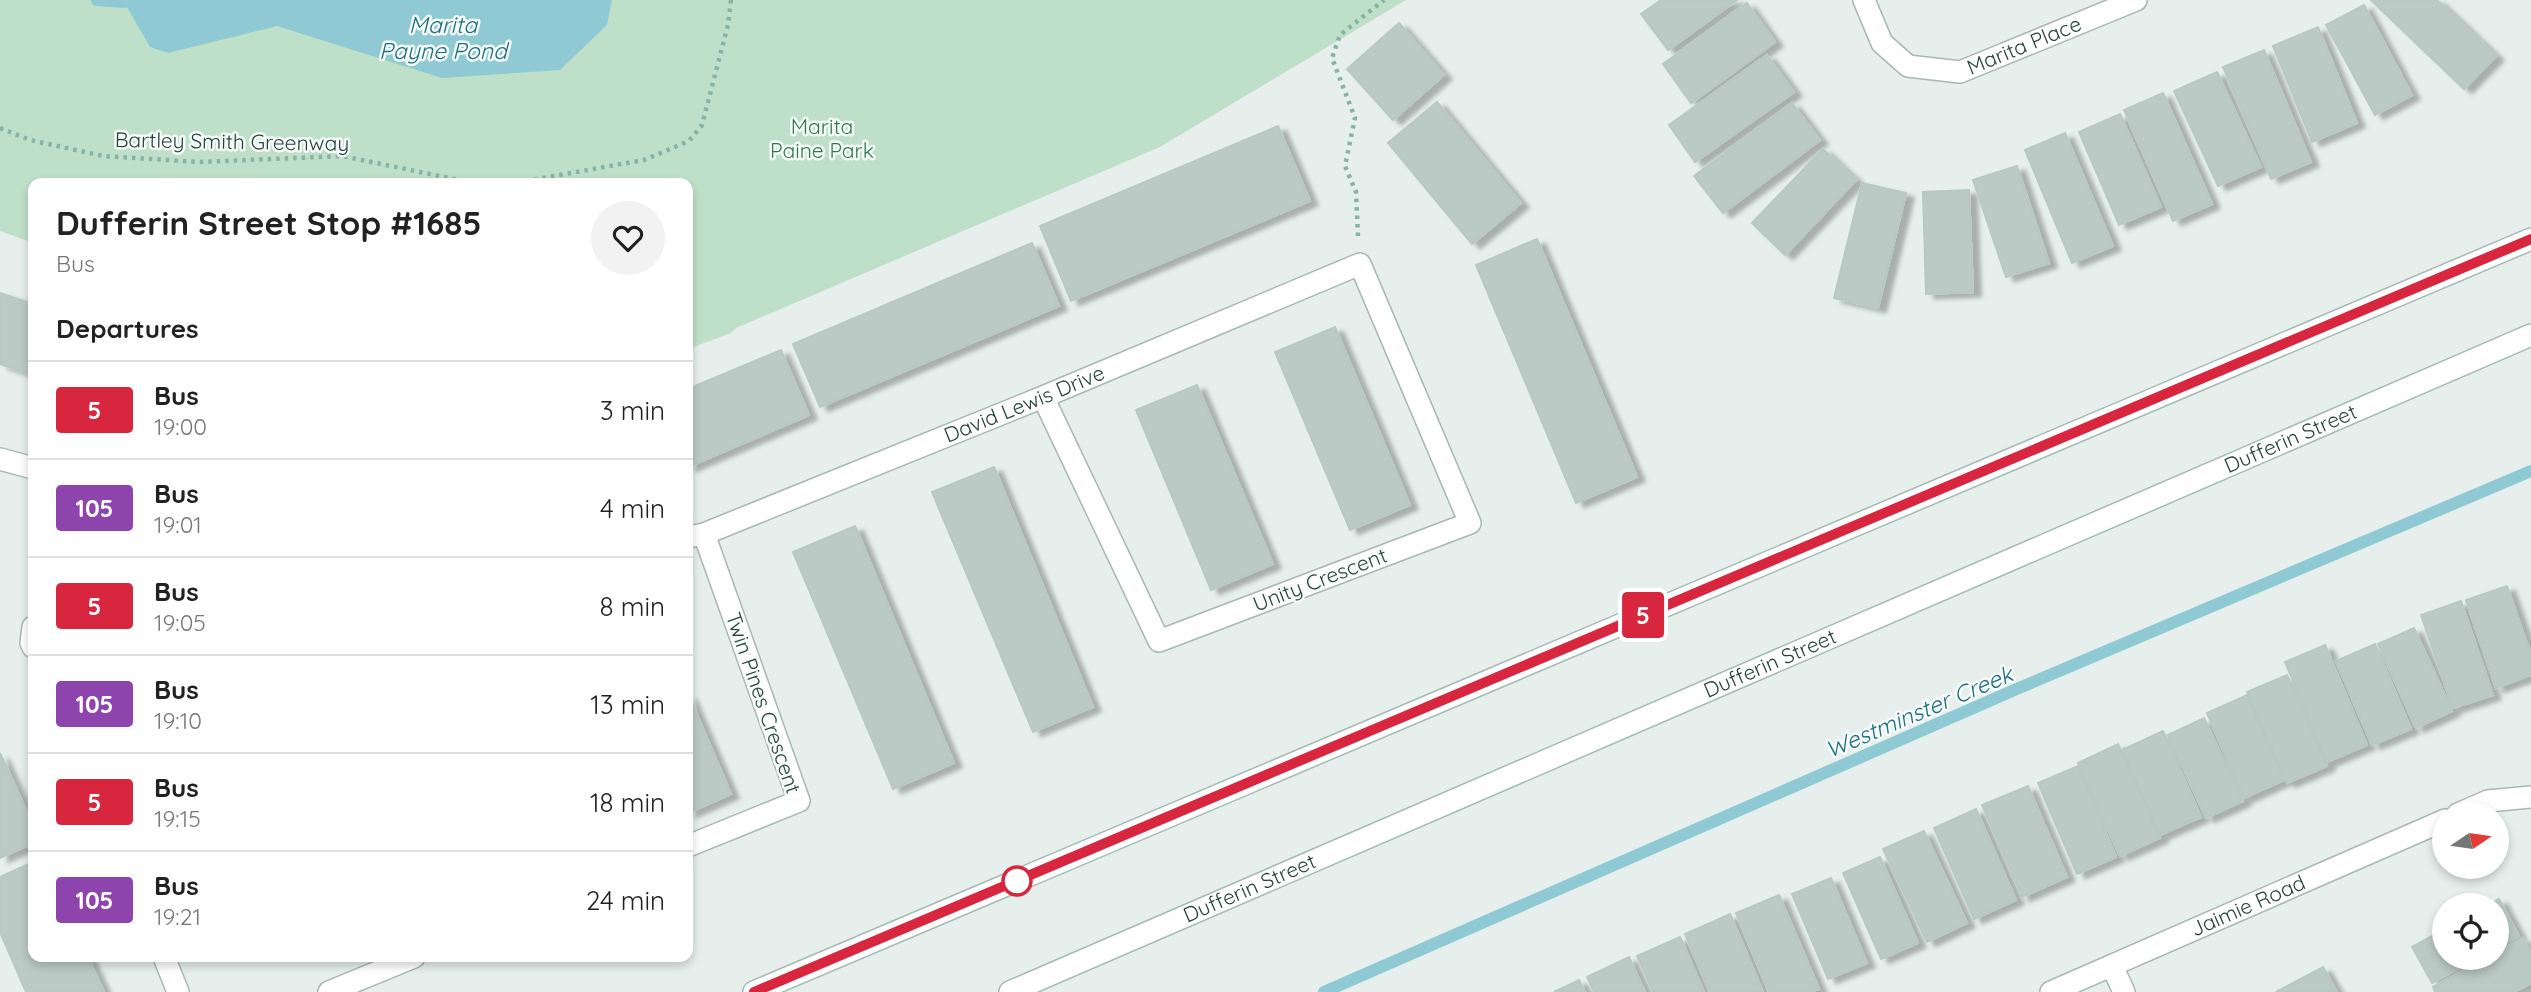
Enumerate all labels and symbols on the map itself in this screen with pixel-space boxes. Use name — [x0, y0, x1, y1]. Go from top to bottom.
water label: Marita Payne Pond — [379, 10, 510, 65]
street label: Marita Place — [1963, 10, 2085, 80]
park label: Marita Paine Park — [770, 113, 874, 163]
street label: Bartley Smith Greenway — [115, 126, 349, 156]
street label: David Lewis Drive — [940, 359, 1108, 448]
street label: Dufferin Street — [2220, 398, 2361, 478]
street label: Unity Crescent — [1249, 542, 1390, 617]
line badge: 5 — [1620, 592, 1666, 638]
street label: Twin Pines Crescent — [721, 609, 807, 797]
street label: Dufferin Street — [1699, 623, 1840, 703]
water label: Westminster Creek — [1821, 658, 2018, 764]
north arrow — [2432, 802, 2510, 878]
street label: Dufferin Street — [1179, 848, 1320, 928]
unlabelled marker — [1002, 866, 1032, 896]
street label: Jaimie Road — [2186, 869, 2309, 942]

